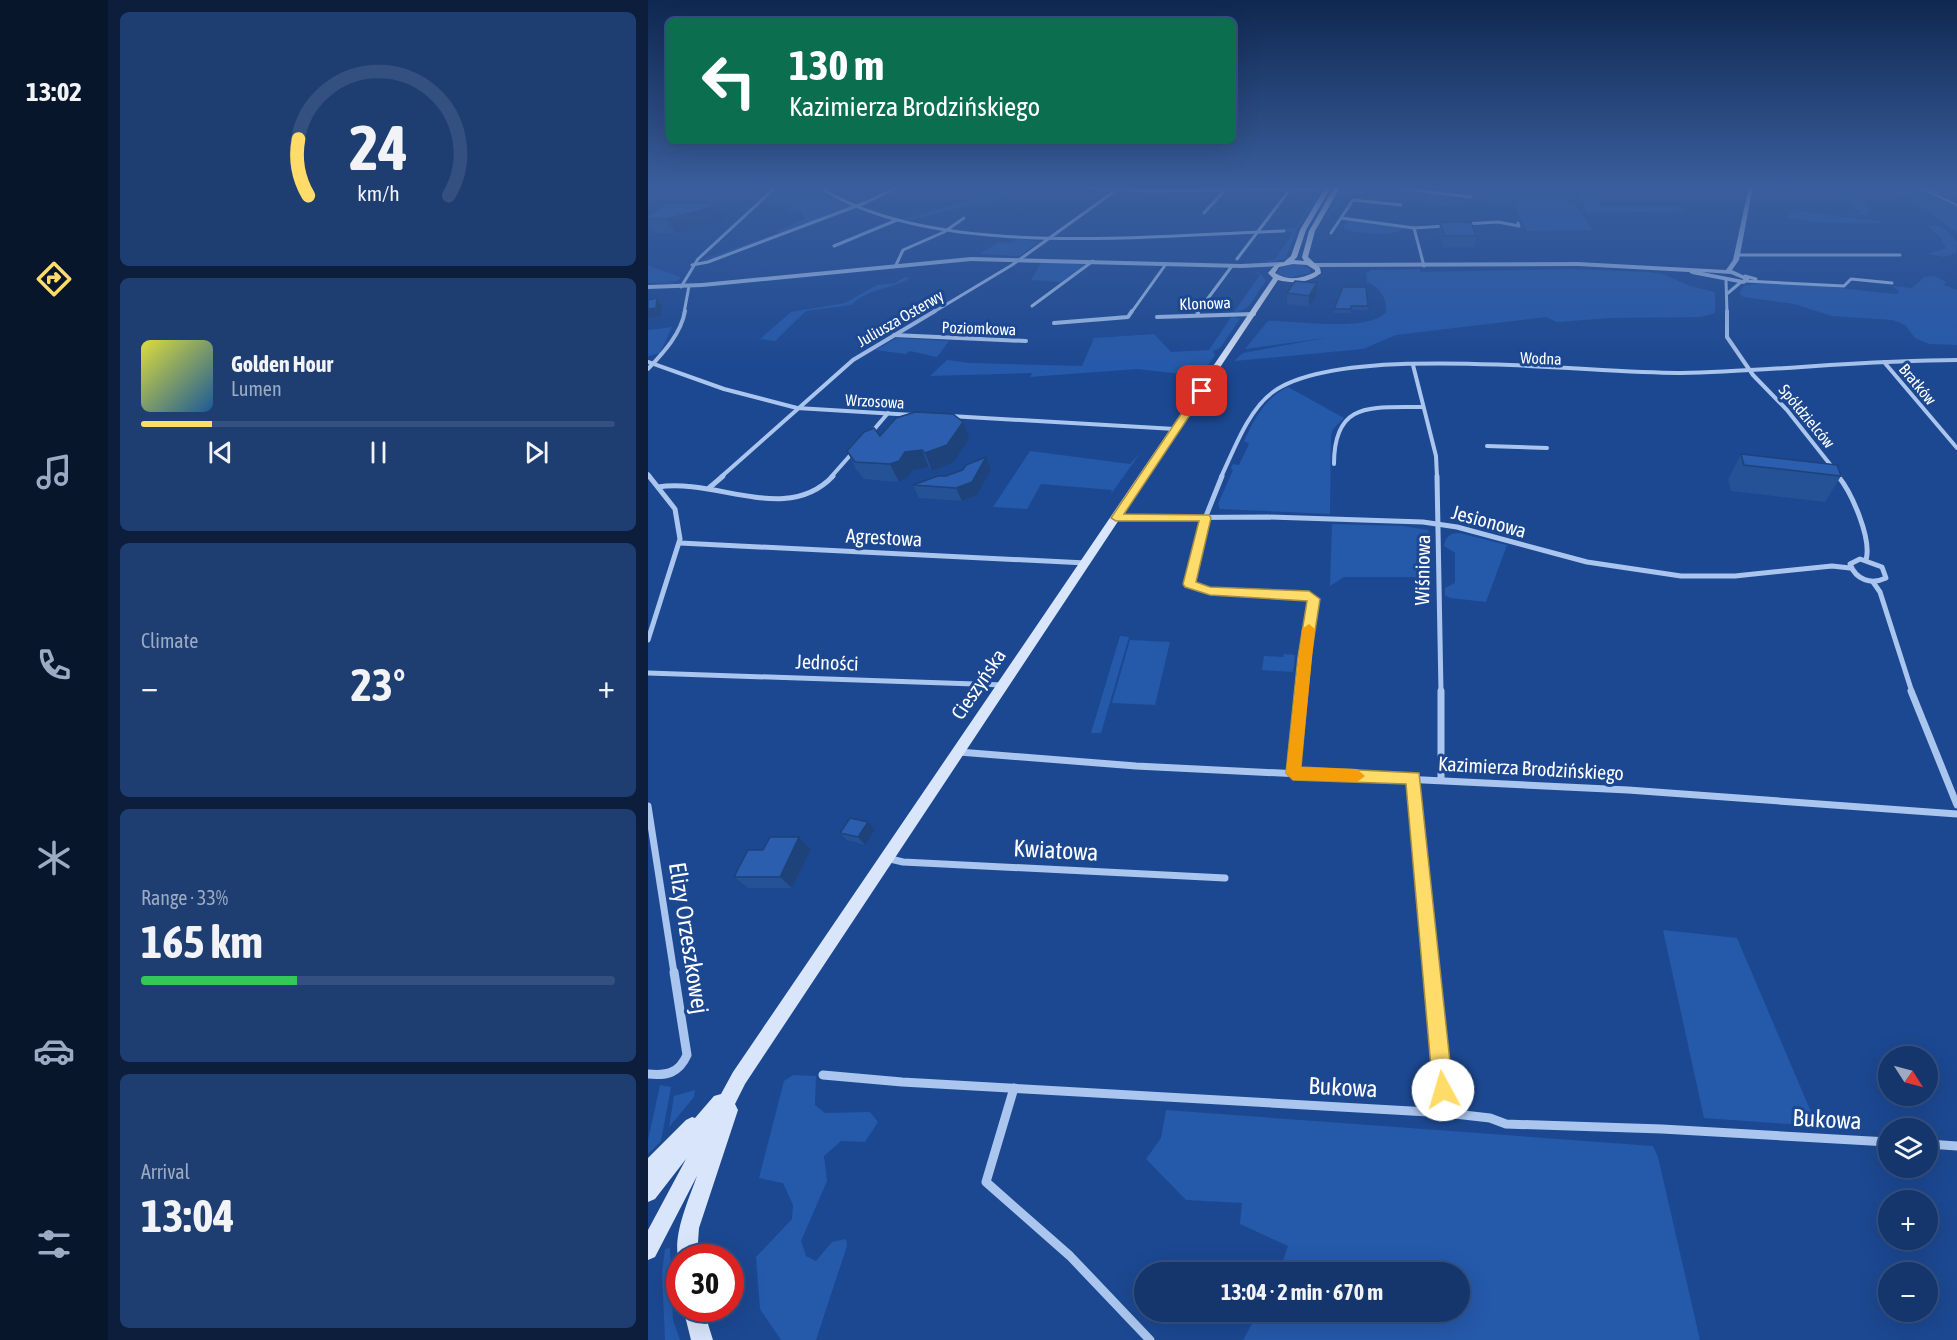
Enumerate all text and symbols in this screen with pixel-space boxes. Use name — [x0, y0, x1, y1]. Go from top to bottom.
text: 130 m — [789, 41, 884, 89]
icon: left — [690, 42, 768, 120]
text: 13:02 — [26, 76, 82, 107]
text: Kazimierza Brodzińskiego — [789, 91, 1040, 122]
text: 24 — [349, 112, 407, 183]
text: km/h — [357, 181, 399, 206]
icon: directions — [33, 258, 75, 300]
street label: Juliusza Osterwy — [853, 286, 947, 351]
street label: Klonowa — [1179, 293, 1231, 313]
street label: Poziomkowa — [941, 318, 1017, 338]
street label: Wodna — [1520, 348, 1562, 368]
text: Golden Hour — [231, 351, 333, 377]
street label: Bratków — [1896, 360, 1940, 408]
pin — [1176, 365, 1227, 416]
icon: arrive — [1185, 374, 1218, 407]
text: Lumen — [231, 377, 282, 400]
street label: Spółdzielców — [1775, 381, 1839, 452]
street label: Wrzosowa — [845, 390, 905, 412]
icon: previous — [204, 436, 237, 469]
icon: pause — [362, 436, 395, 469]
icon: next — [520, 436, 553, 469]
icon: music — [33, 451, 75, 493]
street label: Jesionowa — [1449, 500, 1529, 542]
street label: Agrestowa — [845, 524, 923, 550]
street label: Wiśniowa — [1410, 534, 1434, 606]
text: Climate — [141, 629, 198, 652]
icon: phone — [33, 644, 75, 686]
street label: Cieszyńska — [946, 644, 1010, 724]
street label: Jedności — [795, 649, 859, 675]
text: 23° — [351, 659, 405, 711]
text: − — [141, 667, 158, 705]
text: + — [598, 667, 615, 705]
street label: Kazimierza Brodzińskiego — [1438, 752, 1624, 784]
street label: Kwiatowa — [1013, 834, 1099, 866]
icon: climate — [33, 837, 75, 879]
street label: Elizy Orzeszkowej — [664, 860, 714, 1016]
text: Range · 33% — [141, 886, 228, 909]
text: 165 km — [141, 916, 263, 968]
icon: car — [33, 1030, 75, 1072]
north arrow — [1878, 1046, 1938, 1106]
map controls — [1878, 1046, 1938, 1322]
position arrow — [1411, 1058, 1475, 1122]
street label: Bukowa — [1308, 1072, 1378, 1102]
street label: Bukowa — [1792, 1104, 1862, 1134]
button: layers — [1878, 1118, 1938, 1178]
text: Arrival — [141, 1160, 190, 1183]
text: 13:04 — [141, 1190, 235, 1242]
button: + — [1878, 1190, 1938, 1250]
icon: filters — [33, 1223, 75, 1265]
speed limit sign: 30 — [666, 1244, 744, 1322]
button: − — [1878, 1262, 1938, 1322]
text: 13:04 · 2 min · 670 m — [1221, 1279, 1383, 1305]

